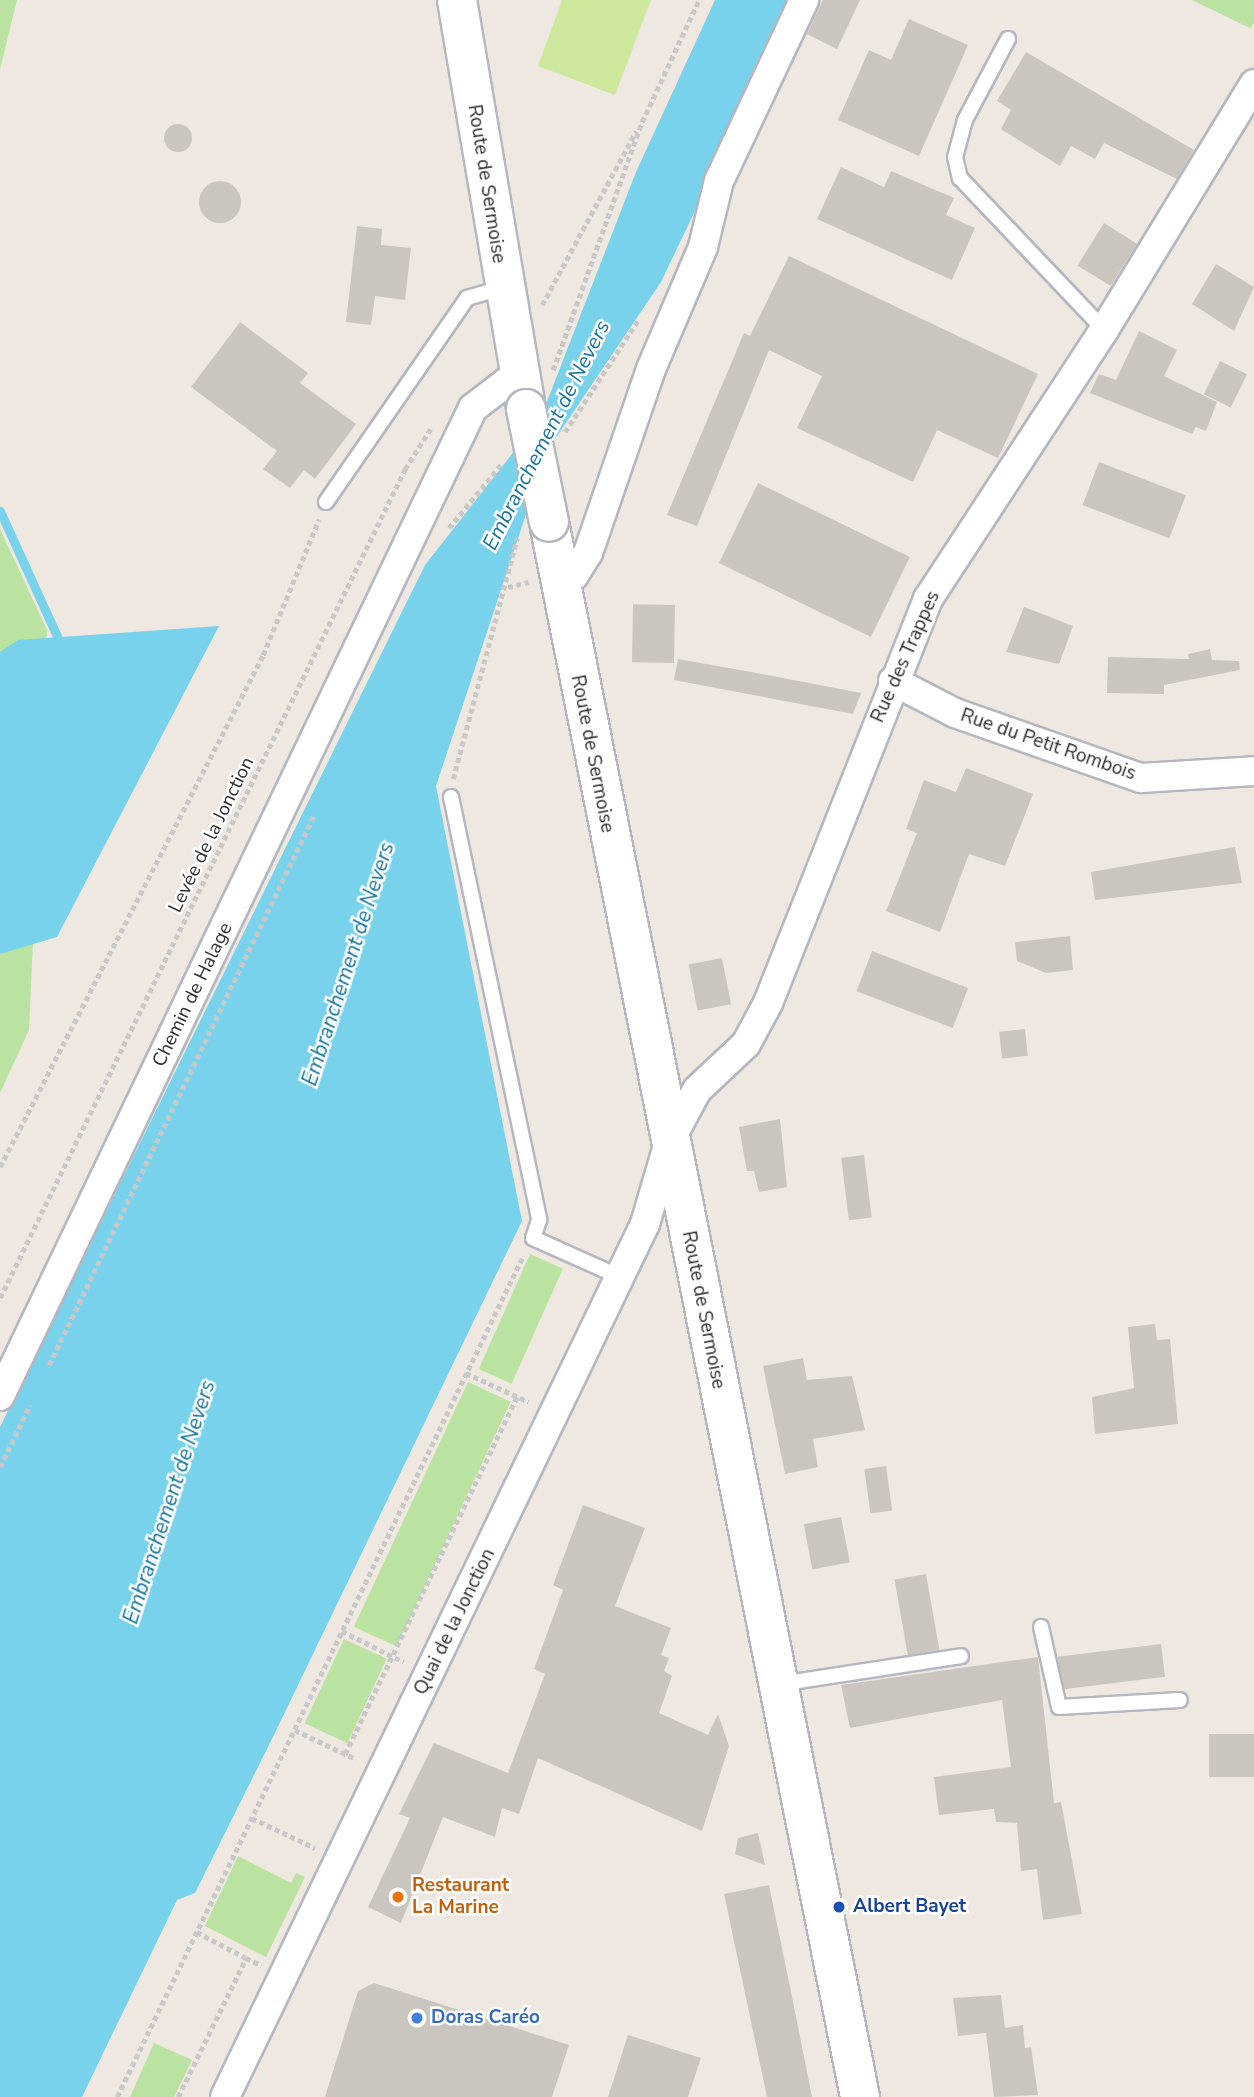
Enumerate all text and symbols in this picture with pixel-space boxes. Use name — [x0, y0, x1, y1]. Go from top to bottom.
street label: Route de Sermoise — [462, 103, 510, 265]
water label: Embranchement de Nevers — [477, 316, 615, 554]
street label: Rue des Trappes — [867, 588, 945, 726]
street label: Route de Sermoise — [566, 673, 618, 835]
street label: Rue du Petit Rombois — [957, 704, 1139, 786]
street label: Levée de la Jonction — [164, 753, 260, 917]
water label: Embranchement de Nevers — [297, 839, 399, 1089]
street label: Chemin de Halage — [148, 919, 238, 1071]
street label: Route de Sermoise — [677, 1229, 729, 1391]
water label: Embranchement de Nevers — [118, 1377, 220, 1627]
street label: Quai de la Jonction — [410, 1545, 500, 1699]
place label: Restaurant La Marine — [412, 1875, 509, 1919]
marker: Restaurant La Marine — [390, 1889, 406, 1905]
place label: Albert Bayet — [853, 1896, 966, 1918]
marker: Albert Bayet — [831, 1899, 847, 1915]
place label: Doras Caréo — [431, 2007, 540, 2029]
marker: Doras Caréo — [409, 2010, 425, 2026]

